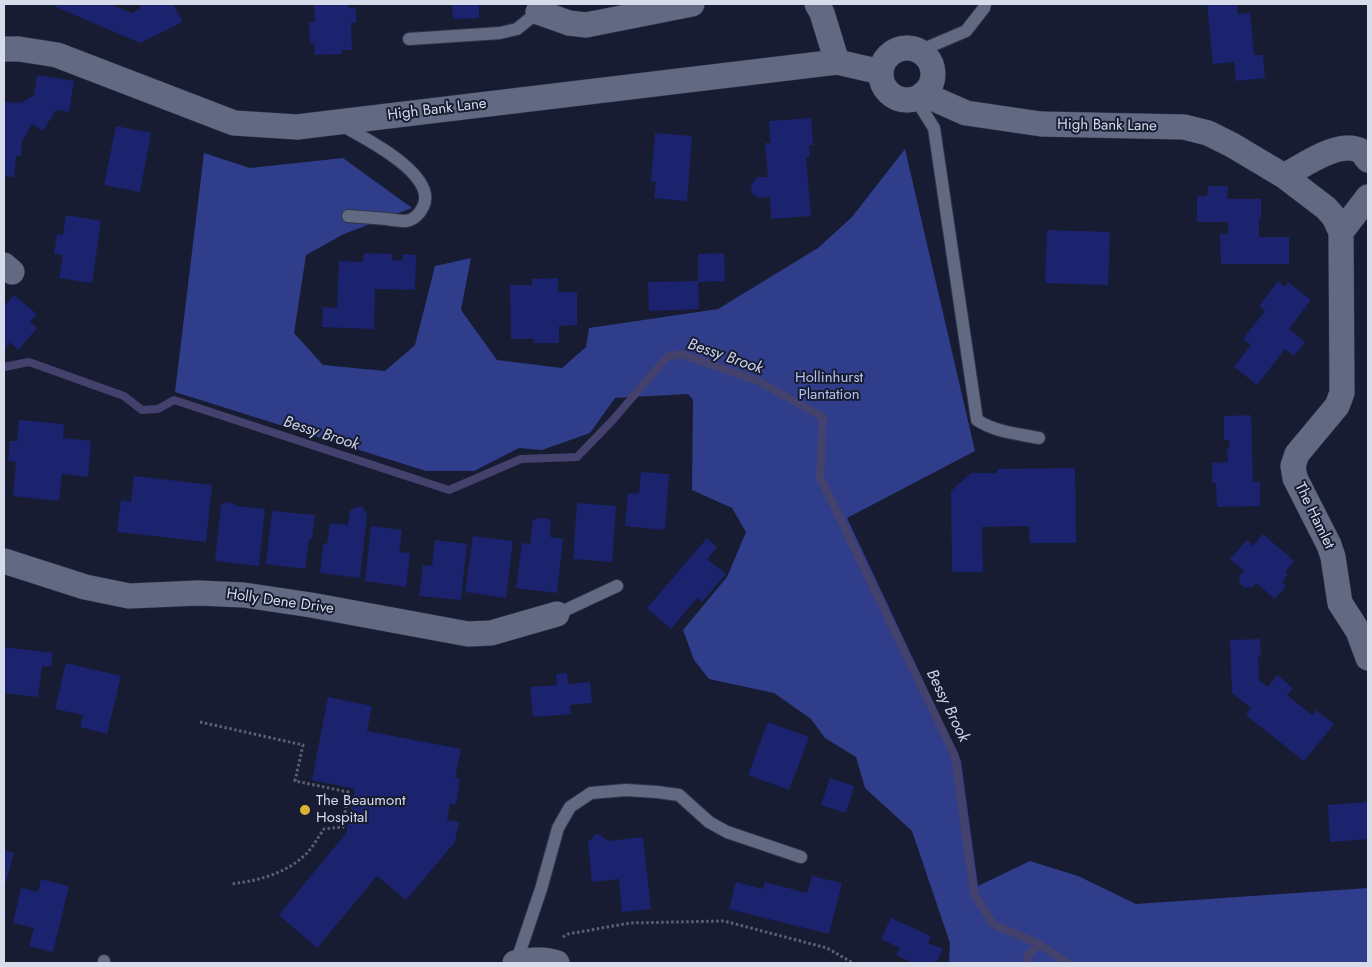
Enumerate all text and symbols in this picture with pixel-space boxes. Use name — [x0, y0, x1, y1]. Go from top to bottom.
street label: High Bank Lane — [386, 95, 488, 125]
street label: High Bank Lane — [1057, 116, 1157, 136]
water label: Bessy Brook — [685, 335, 765, 379]
park label: Hollinhurst Plantation — [795, 369, 863, 404]
water label: Bessy Brook — [281, 413, 361, 455]
street label: The Hamlet — [1290, 480, 1338, 552]
street label: Holly Dene Drive — [225, 586, 335, 618]
water label: Bessy Brook — [921, 667, 973, 745]
place label: The Beaumont Hospital — [316, 792, 406, 827]
marker: The Beaumont Hospital — [298, 803, 312, 817]

